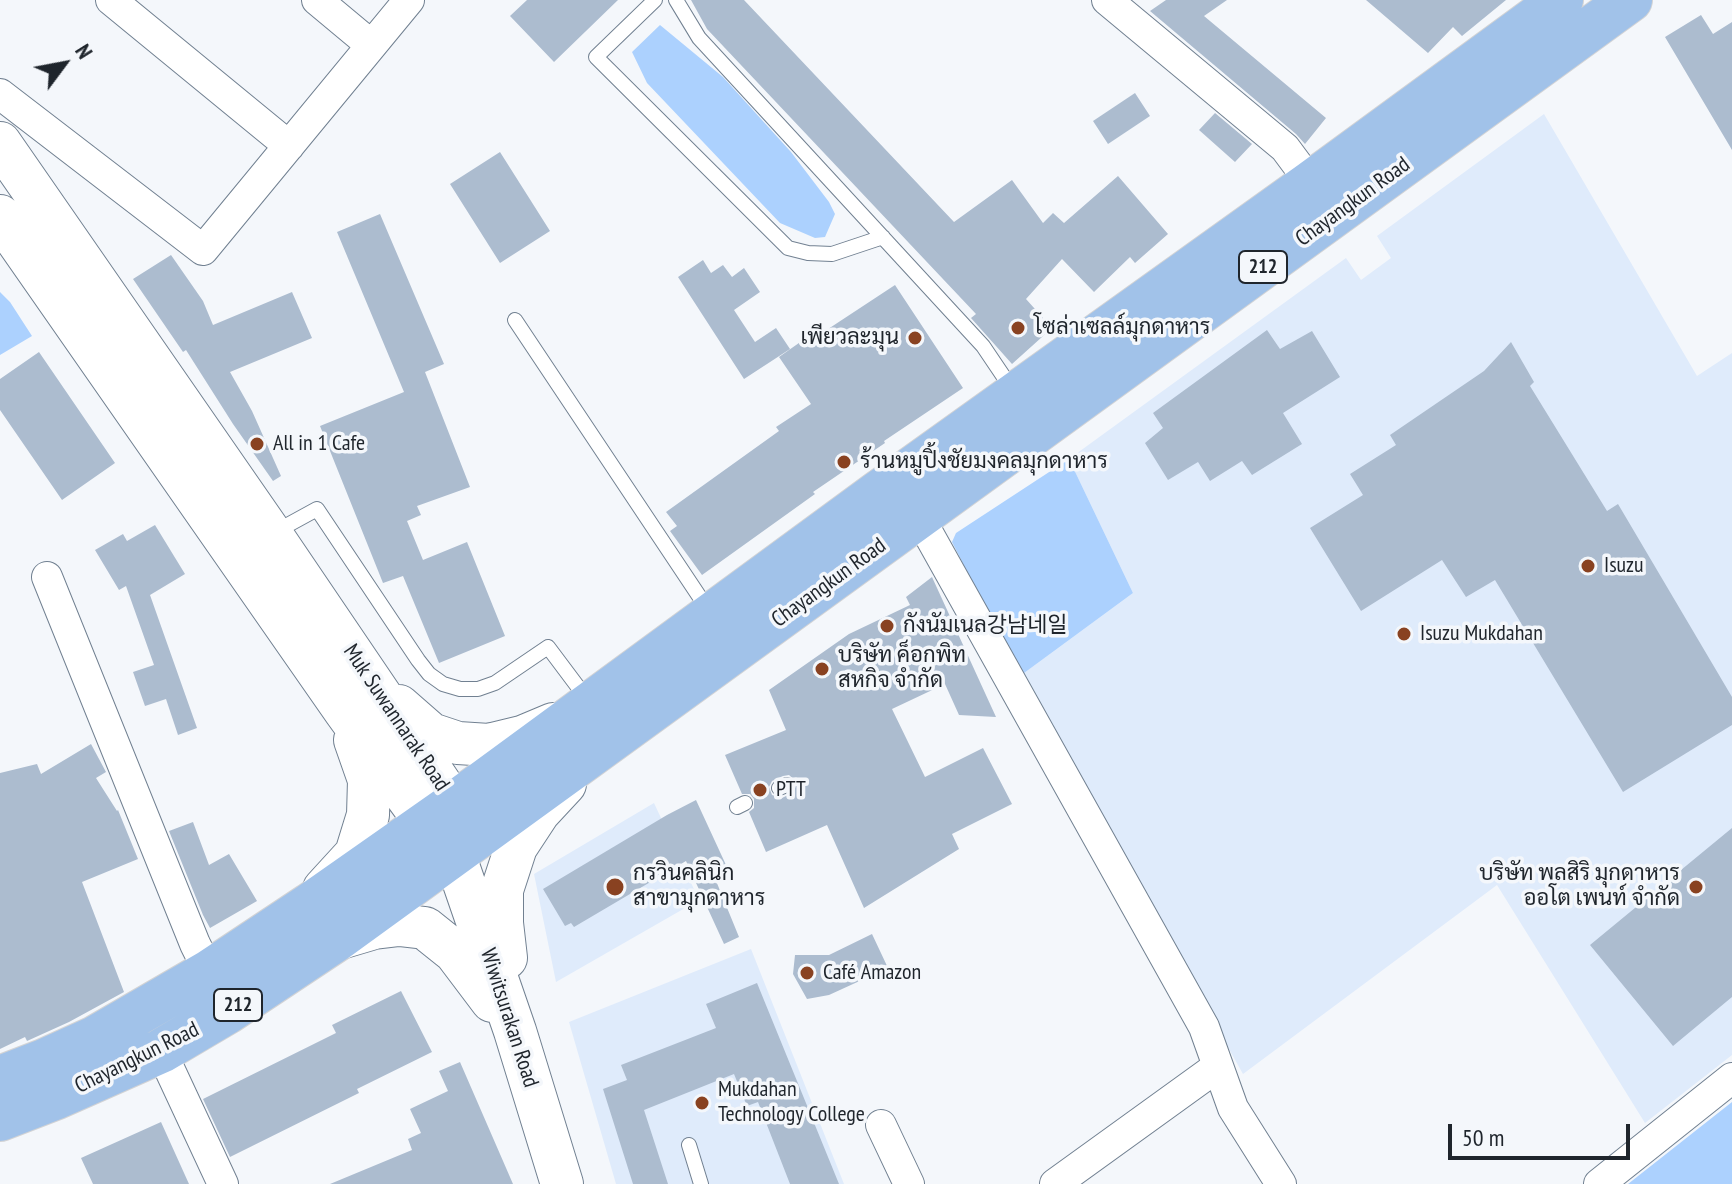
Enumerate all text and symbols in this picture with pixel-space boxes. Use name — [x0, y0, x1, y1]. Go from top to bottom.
north arrow — [24, 24, 104, 104]
text: N — [69, 39, 99, 64]
street label: Chayangkun Road — [1291, 152, 1415, 252]
road number: 212 — [1239, 251, 1287, 283]
place label: โซล่าเซลล์มุกดาหาร — [1034, 315, 1210, 341]
marker: โซล่าเซลล์มุกดาหาร — [1009, 319, 1027, 337]
place label: เพียวละมุน — [800, 325, 899, 351]
marker: เพียวละมุน — [906, 329, 924, 347]
place label: All in 1 Cafe — [273, 431, 365, 457]
marker: All in 1 Cafe — [248, 435, 266, 453]
place label: ร้านหมูปิ้งชัยมงคลมุกดาหาร — [860, 449, 1108, 475]
marker: ร้านหมูปิ้งชัยมงคลมุกดาหาร — [835, 453, 853, 471]
street label: Chayangkun Road — [767, 533, 891, 633]
place label: Isuzu — [1604, 553, 1644, 579]
marker: Isuzu — [1579, 557, 1597, 575]
place label: กังนัมเนล강남네일 — [903, 613, 1068, 639]
marker: กังนัมเนล강남네일 — [878, 617, 896, 635]
place label: Isuzu Mukdahan — [1420, 621, 1543, 647]
marker: Isuzu Mukdahan — [1395, 625, 1413, 643]
street label: Muk Suwannarak Road — [337, 640, 455, 796]
place label: บริษัท ค็อกพิท สหกิจ จำกัด — [838, 643, 966, 694]
marker: บริษัท ค็อกพิท สหกิจ จำกัด — [813, 660, 831, 678]
place label: PTT — [776, 777, 806, 803]
marker: PTT — [751, 781, 769, 799]
place label: กรวินคลินิก สาขามุกดาหาร — [633, 861, 765, 912]
place label: บริษัท พลสิริ มุกดาหาร ออโต เพนท์ จำกัด — [1479, 861, 1680, 912]
marker: กรวินคลินิก สาขามุกดาหาร — [604, 876, 626, 898]
marker: บริษัท พลสิริ มุกดาหาร ออโต เพนท์ จำกัด — [1687, 878, 1705, 896]
street label: Wiwitsurakan Road — [474, 945, 544, 1091]
place label: Café Amazon — [823, 960, 921, 986]
marker: Café Amazon — [798, 964, 816, 982]
road number: 212 — [214, 989, 262, 1021]
street label: Chayangkun Road — [71, 1017, 203, 1099]
place label: Mukdahan Technology College — [718, 1077, 865, 1128]
marker: Mukdahan Technology College — [693, 1094, 711, 1112]
scale bar — [1452, 1108, 1634, 1158]
text: 50 m — [1462, 1122, 1504, 1153]

